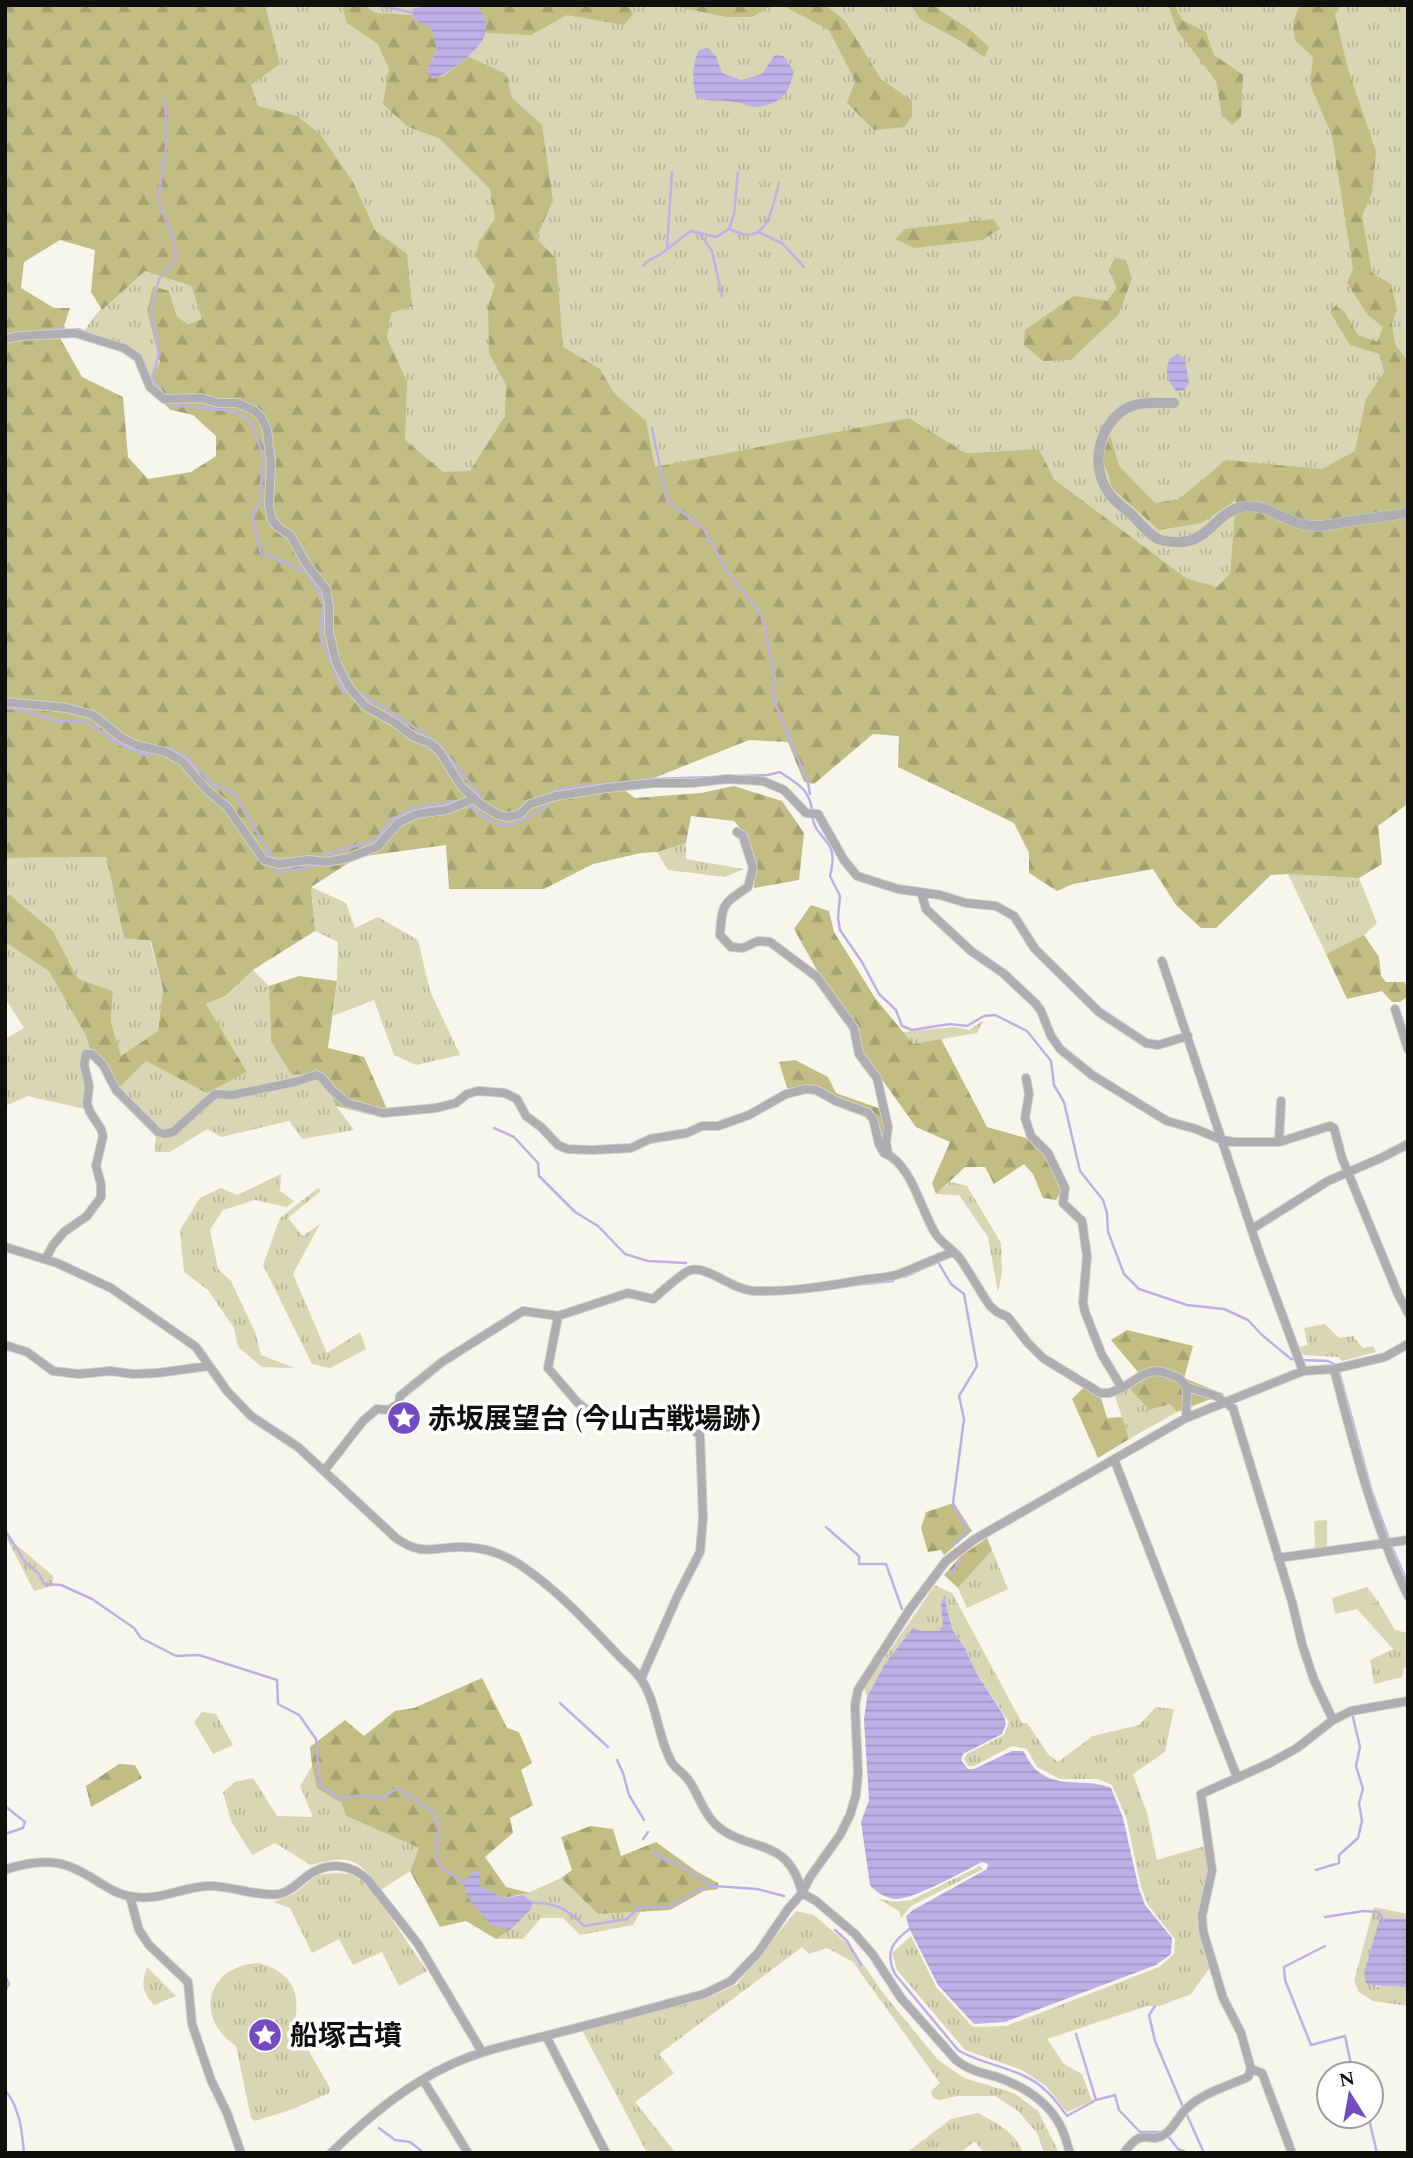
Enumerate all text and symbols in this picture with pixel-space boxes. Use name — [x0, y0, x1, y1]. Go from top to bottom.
place label: 赤坂展望台 (今山古戦場跡） — [428, 1398, 778, 1441]
place icon: 赤坂展望台 (今山古戦場跡） — [385, 1399, 423, 1437]
place label: 船塚古墳 — [290, 2015, 402, 2058]
place icon: 船塚古墳 — [246, 2016, 284, 2054]
north arrow — [1315, 2060, 1385, 2130]
text: N — [1337, 2064, 1357, 2095]

